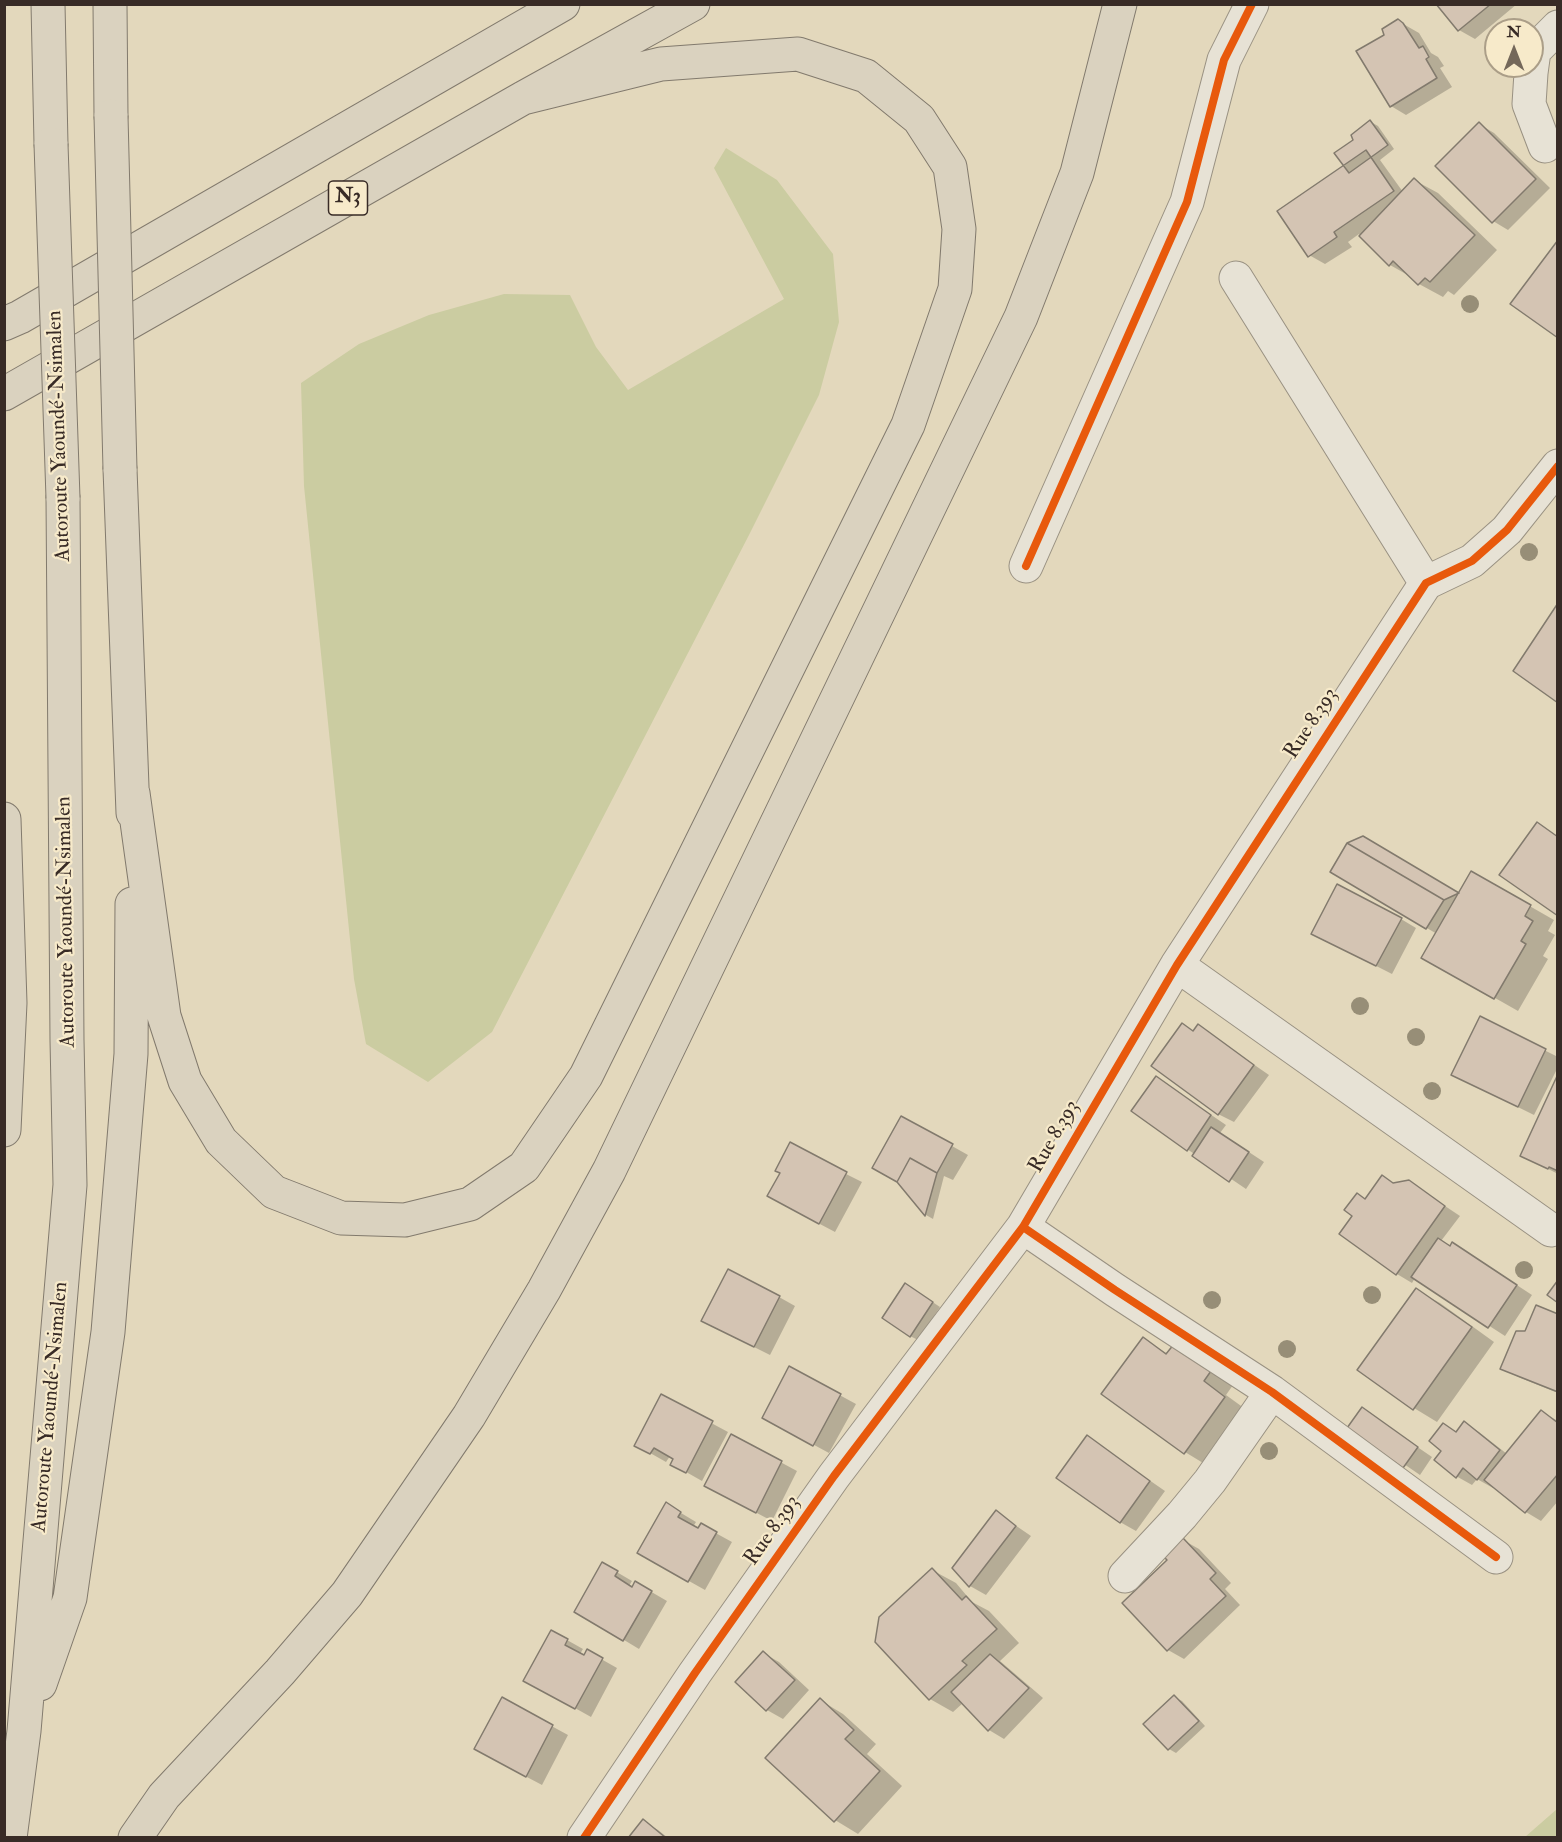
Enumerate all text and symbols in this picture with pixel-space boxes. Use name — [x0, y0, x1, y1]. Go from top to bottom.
north arrow — [1484, 18, 1544, 78]
text: N — [1507, 22, 1521, 42]
road number: N3 — [328, 181, 368, 215]
street label: Autoroute Yaoundé-Nsimalen — [43, 310, 77, 562]
street label: Rue 8.393 — [1280, 684, 1344, 764]
street label: Autoroute Yaoundé-Nsimalen — [52, 796, 82, 1048]
street label: Rue 8.393 — [1024, 1096, 1086, 1178]
street label: Autoroute Yaoundé-Nsimalen — [27, 1281, 75, 1533]
street label: Rue 8.393 — [740, 1491, 806, 1571]

